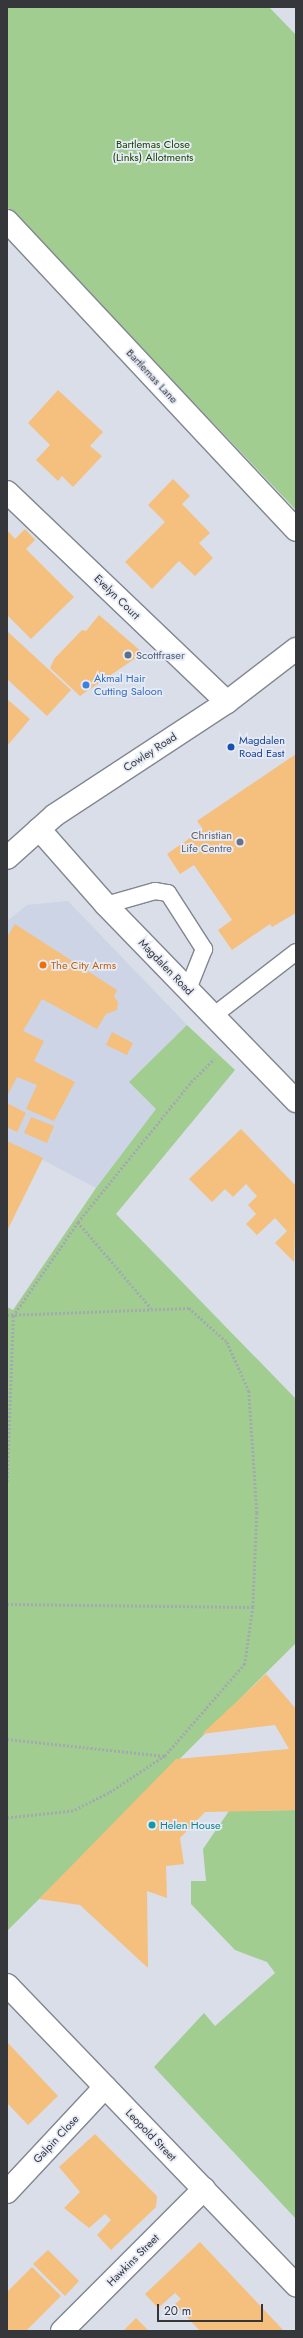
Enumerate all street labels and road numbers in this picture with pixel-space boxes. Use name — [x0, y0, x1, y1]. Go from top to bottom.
street label: Bartlemas Lane — [124, 346, 180, 406]
street label: Evelyn Court — [91, 572, 143, 622]
street label: Cowley Road — [121, 730, 179, 774]
street label: Magdalen Road — [136, 936, 196, 998]
street label: Leopold Street — [123, 2106, 179, 2164]
street label: Galpin Close — [30, 2112, 82, 2166]
street label: Hawkins Street — [104, 2231, 162, 2289]

